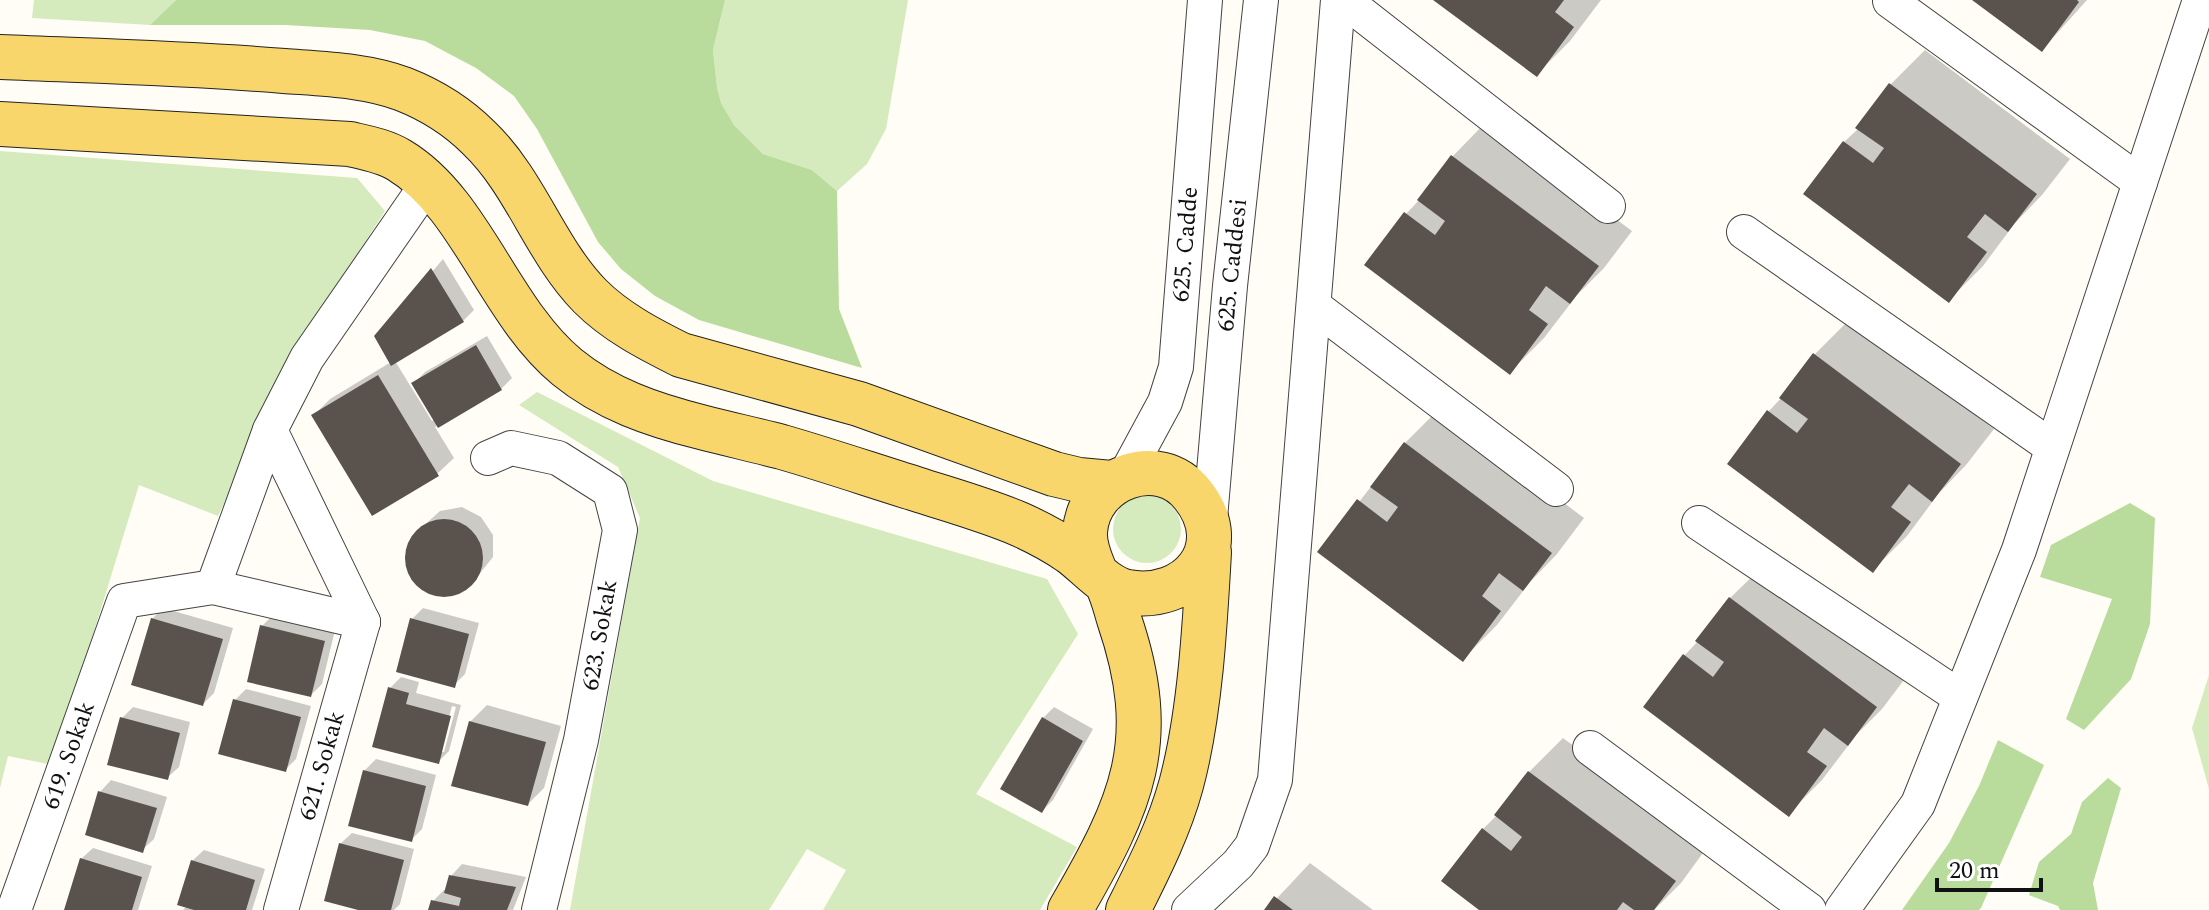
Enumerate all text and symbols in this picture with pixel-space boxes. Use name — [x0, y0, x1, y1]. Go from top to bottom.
street label: 625. Cadde — [1163, 185, 1208, 303]
street label: 625. Caddesi — [1208, 197, 1257, 333]
street label: 623. Sokak — [573, 577, 627, 693]
street label: 619. Sokak — [33, 697, 105, 814]
street label: 621. Sokak — [289, 707, 355, 825]
scale bar — [1937, 842, 2041, 892]
text: 20 m — [1949, 853, 2000, 889]

